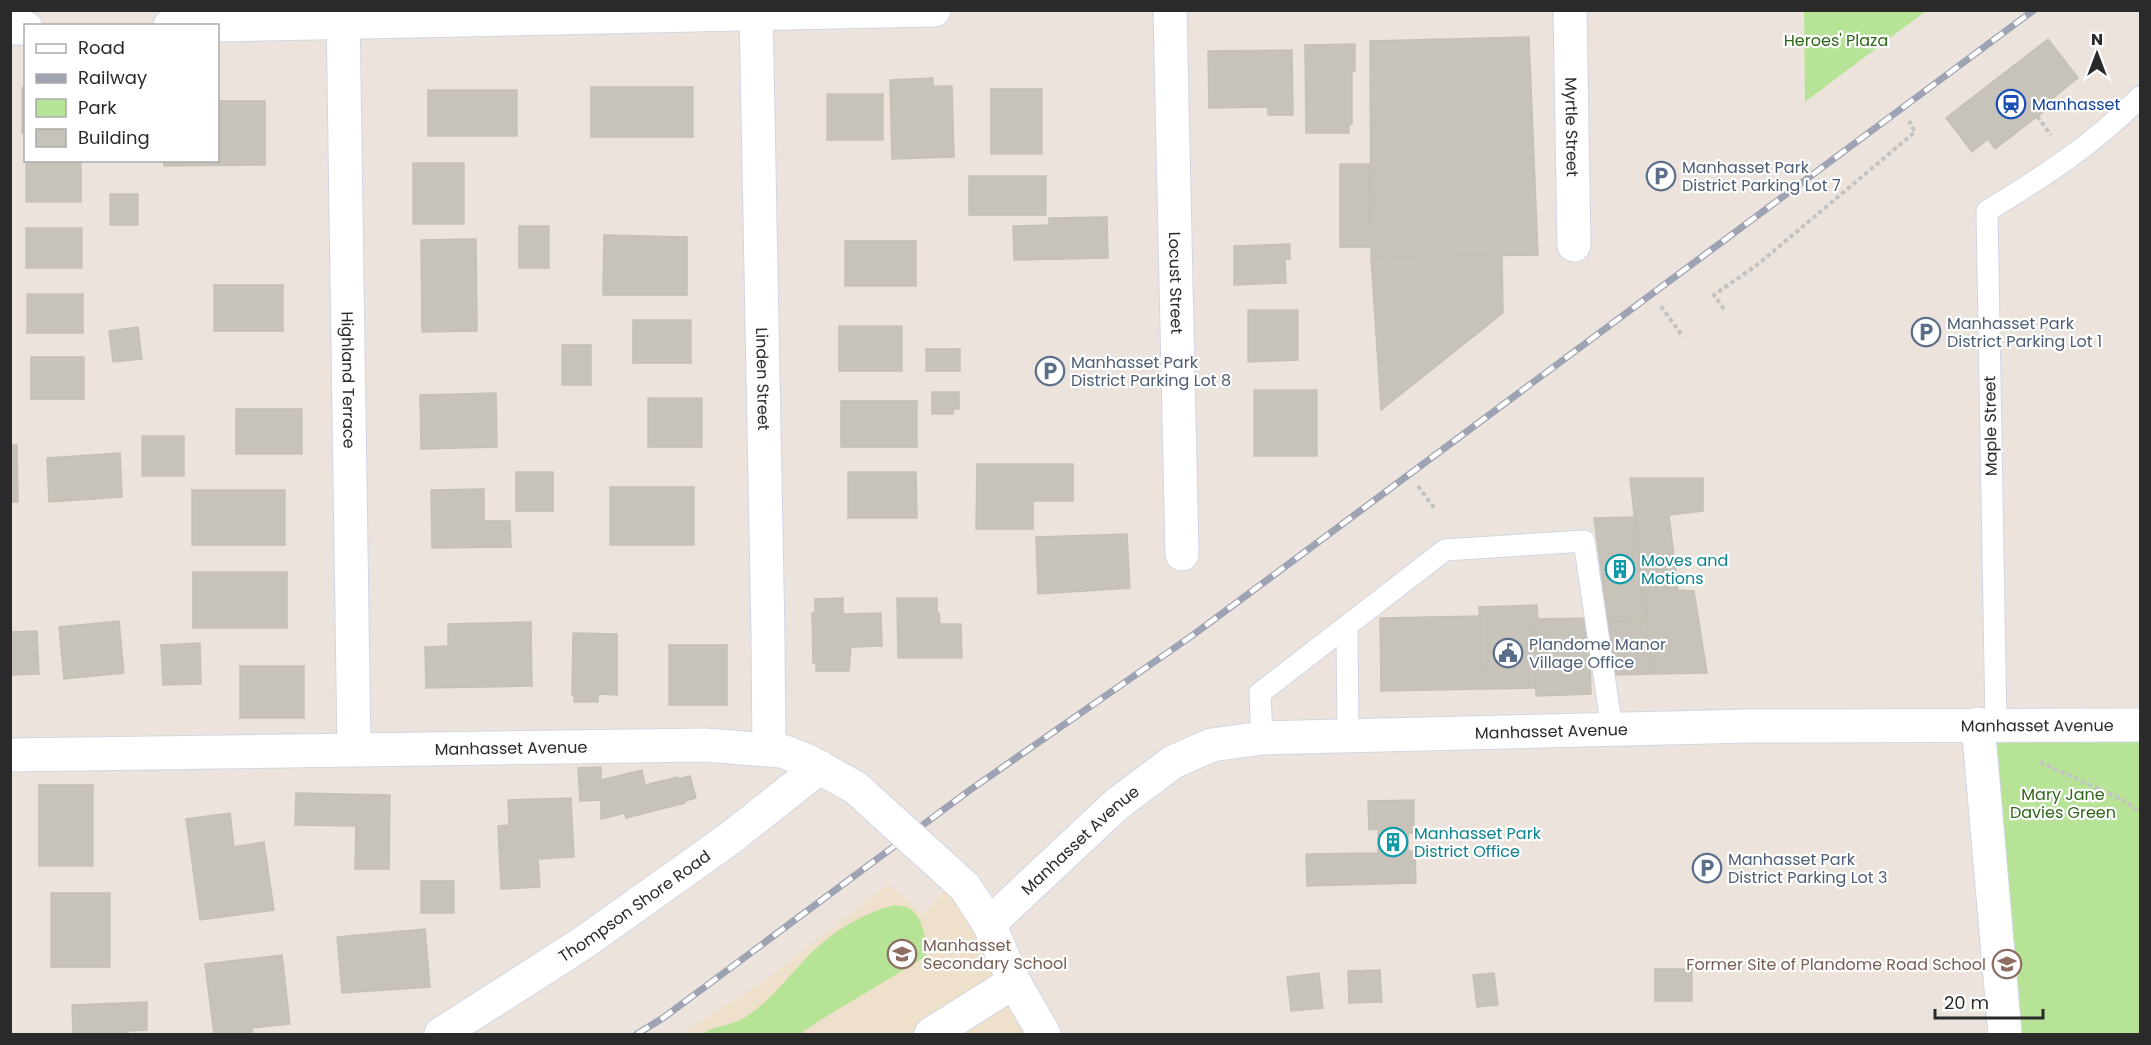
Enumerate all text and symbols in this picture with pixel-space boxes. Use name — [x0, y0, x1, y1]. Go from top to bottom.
legend — [24, 24, 219, 162]
north arrow — [2067, 24, 2127, 84]
text: N — [2091, 28, 2103, 51]
park label: Heroes' Plaza — [1784, 29, 1888, 52]
text: Road — [78, 35, 125, 60]
text: Railway — [78, 65, 147, 90]
street label: Myrtle Street — [1559, 77, 1584, 177]
station icon: Manhasset — [1995, 88, 2027, 120]
place label: Manhasset — [2032, 93, 2121, 116]
text: Park — [78, 95, 117, 120]
text: Building — [78, 125, 150, 150]
place label: Manhasset Park District Parking Lot 7 — [1682, 156, 1841, 197]
parking icon: Manhasset Park District Parking Lot 7 — [1645, 160, 1677, 192]
street label: Locust Street — [1163, 231, 1188, 335]
street label: Highland Terrace — [335, 311, 361, 449]
place label: Manhasset Park District Parking Lot 1 — [1947, 312, 2102, 353]
parking icon: Manhasset Park District Parking Lot 1 — [1910, 316, 1942, 348]
street label: Linden Street — [750, 327, 775, 431]
place label: Manhasset Park District Parking Lot 8 — [1071, 351, 1231, 392]
parking icon: Manhasset Park District Parking Lot 8 — [1034, 355, 1066, 387]
street label: Maple Street — [1978, 375, 2003, 476]
place label: Moves and Motions — [1641, 549, 1728, 590]
building icon: Moves and Motions — [1604, 553, 1636, 585]
place label: Plandome Manor Village Office — [1529, 633, 1666, 674]
public building icon: Plandome Manor Village Office — [1492, 637, 1524, 669]
street label: Manhasset Avenue — [1961, 714, 2114, 737]
street label: Manhasset Avenue — [1475, 718, 1628, 745]
street label: Manhasset Avenue — [434, 736, 588, 761]
street label: Manhasset Avenue — [1016, 780, 1144, 900]
park label: Mary Jane Davies Green — [2010, 783, 2116, 824]
place label: Manhasset Park District Office — [1414, 822, 1542, 863]
building icon: Manhasset Park District Office — [1377, 826, 1409, 858]
street label: Thompson Shore Road — [554, 845, 715, 968]
place label: Manhasset Park District Parking Lot 3 — [1728, 848, 1887, 889]
parking icon: Manhasset Park District Parking Lot 3 — [1691, 852, 1723, 884]
place label: Manhasset Secondary School — [923, 934, 1067, 975]
school or university icon: Manhasset Secondary School — [886, 938, 918, 970]
school or university icon: Former Site of Plandome Road School — [1991, 948, 2023, 980]
place label: Former Site of Plandome Road School — [1686, 953, 1986, 976]
scale bar — [1935, 982, 2043, 1020]
text: 20 m — [1944, 990, 1989, 1015]

